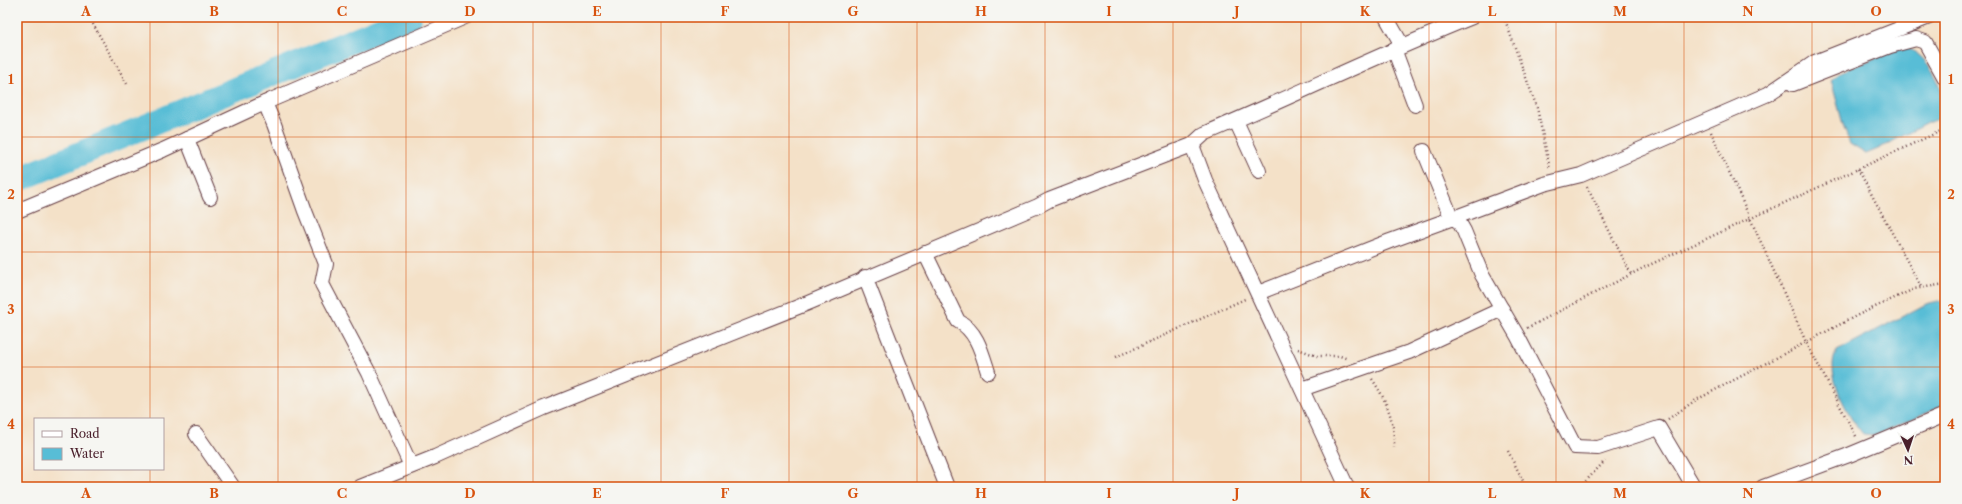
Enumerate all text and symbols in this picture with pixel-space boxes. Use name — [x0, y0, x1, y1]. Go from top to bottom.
text: A — [80, 3, 92, 19]
text: B — [209, 3, 219, 19]
text: C — [337, 3, 347, 19]
text: D — [464, 3, 476, 19]
text: E — [592, 3, 602, 19]
text: F — [721, 3, 730, 19]
text: G — [847, 3, 859, 19]
text: H — [975, 3, 987, 19]
text: I — [1106, 3, 1112, 19]
text: J — [1232, 3, 1240, 19]
text: K — [1360, 3, 1371, 19]
text: L — [1488, 3, 1497, 19]
text: M — [1613, 3, 1627, 19]
text: N — [1742, 3, 1754, 19]
text: O — [1870, 3, 1882, 19]
text: 1 — [8, 71, 14, 87]
text: 1 — [1948, 71, 1954, 87]
text: 2 — [7, 186, 15, 202]
text: 2 — [1947, 186, 1955, 202]
text: 3 — [7, 301, 15, 317]
text: 3 — [1947, 301, 1955, 317]
text: 4 — [7, 416, 15, 432]
text: 4 — [1947, 416, 1955, 432]
legend — [34, 418, 164, 470]
text: Road — [70, 426, 100, 441]
north arrow — [1888, 430, 1928, 470]
text: Water — [69, 446, 104, 461]
text: N — [1903, 453, 1914, 467]
text: A — [80, 485, 92, 501]
text: B — [209, 485, 219, 501]
text: C — [337, 485, 347, 501]
text: D — [464, 485, 476, 501]
text: E — [592, 485, 602, 501]
text: F — [721, 485, 730, 501]
text: G — [847, 485, 859, 501]
text: H — [975, 485, 987, 501]
text: I — [1106, 485, 1112, 501]
text: J — [1232, 485, 1240, 501]
text: K — [1360, 485, 1371, 501]
text: L — [1488, 485, 1497, 501]
text: M — [1613, 485, 1627, 501]
text: N — [1742, 485, 1754, 501]
text: O — [1870, 485, 1882, 501]

